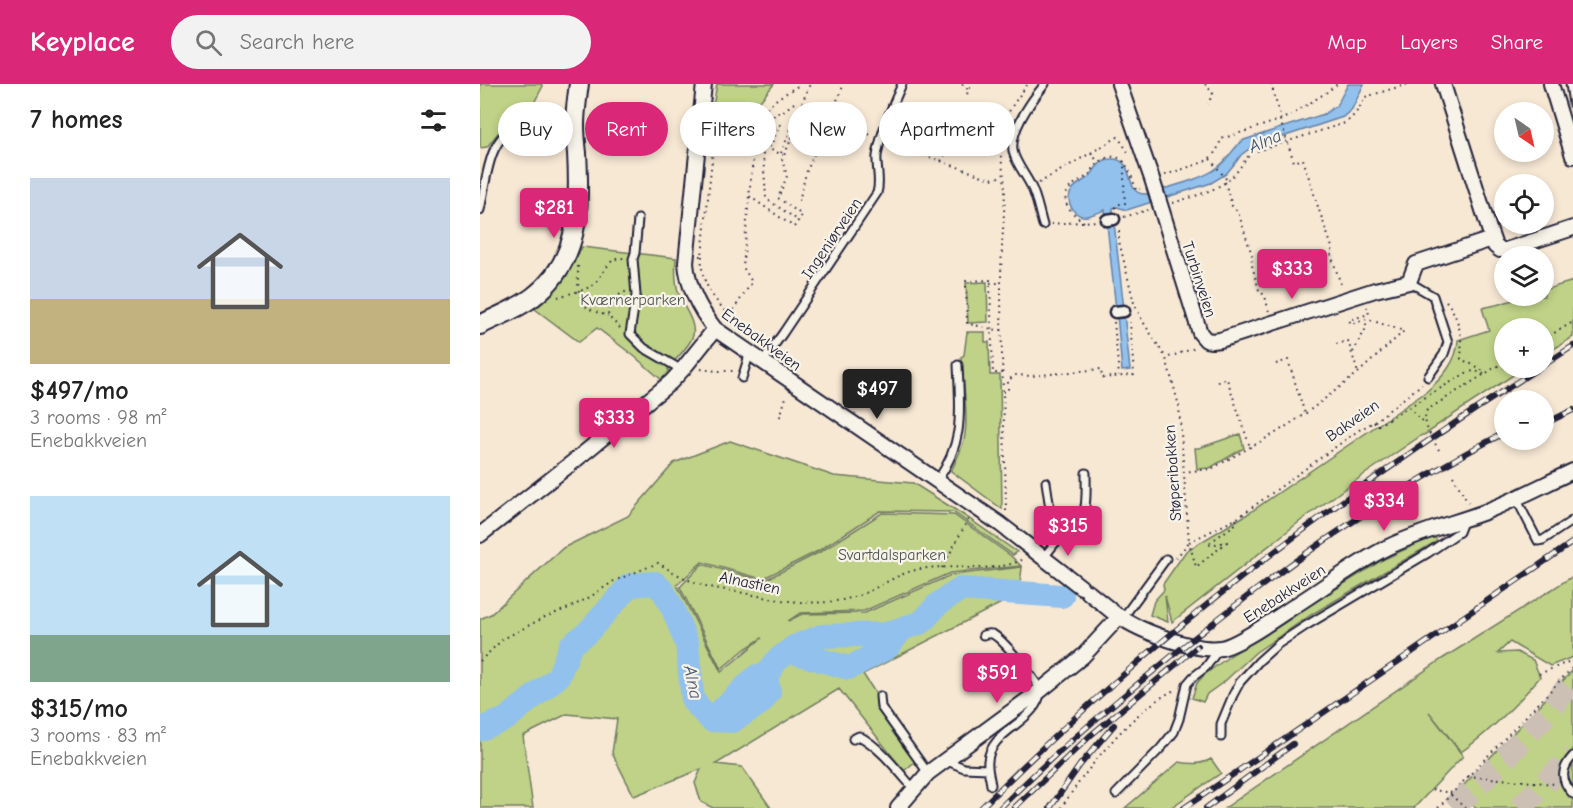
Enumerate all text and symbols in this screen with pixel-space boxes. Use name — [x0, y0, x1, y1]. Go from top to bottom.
search box — [171, 15, 591, 69]
text: Keyplace — [30, 26, 135, 58]
icon: search — [192, 26, 225, 59]
text: Search here — [240, 29, 354, 55]
text: Map — [1328, 30, 1367, 54]
text: Layers — [1400, 30, 1458, 54]
text: Share — [1491, 30, 1543, 54]
chip: Buy — [498, 102, 573, 156]
chip: Rent — [585, 102, 668, 156]
chip: Filters — [680, 102, 776, 156]
chip: New — [788, 102, 867, 156]
chip: Apartment — [879, 102, 1015, 156]
north arrow — [1494, 102, 1554, 162]
map controls — [1494, 102, 1554, 450]
icon: filters — [417, 104, 450, 137]
text: 7 homes — [30, 105, 123, 135]
water label: Alna — [1245, 125, 1285, 158]
button: locate — [1494, 174, 1554, 234]
pin: $281 — [518, 188, 590, 239]
street label: Ingeniørveien — [798, 195, 866, 282]
text: $281 — [534, 196, 574, 219]
icon: home — [186, 217, 294, 325]
street label: Turbinveien — [1178, 239, 1220, 320]
button: layers — [1494, 246, 1554, 306]
pin: $333 — [1256, 249, 1328, 300]
text: $333 — [1271, 257, 1313, 280]
park label: Kværnerparken — [580, 291, 686, 309]
street label: Enebakkveien — [718, 305, 805, 375]
button: + — [1494, 318, 1554, 378]
pin: $497 — [841, 369, 913, 420]
text: $497/mo — [30, 376, 129, 406]
text: $497 — [857, 377, 897, 400]
button: − — [1494, 390, 1554, 450]
street label: Bakveien — [1323, 396, 1383, 446]
pin: $333 — [578, 398, 650, 449]
text: 3 rooms · 98 m² — [30, 406, 166, 429]
text: $333 — [593, 406, 635, 429]
street label: Støperibakken — [1161, 424, 1185, 522]
text: Enebakkveien — [30, 429, 147, 452]
pin: $334 — [1348, 481, 1420, 532]
text: $334 — [1363, 489, 1405, 512]
pin: $315 — [1032, 506, 1104, 557]
text: $315 — [1048, 514, 1088, 537]
icon: home — [186, 535, 294, 643]
park label: Svartdalsparken — [838, 546, 946, 564]
street label: Enebakkveien — [1240, 561, 1329, 627]
street label: Alnastien — [718, 568, 782, 598]
pin: $591 — [961, 653, 1033, 704]
text: $591 — [977, 661, 1017, 684]
water label: Alna — [679, 662, 706, 701]
text: $315/mo — [30, 694, 128, 724]
text: 3 rooms · 83 m² — [30, 724, 166, 747]
text: Enebakkveien — [30, 747, 147, 770]

